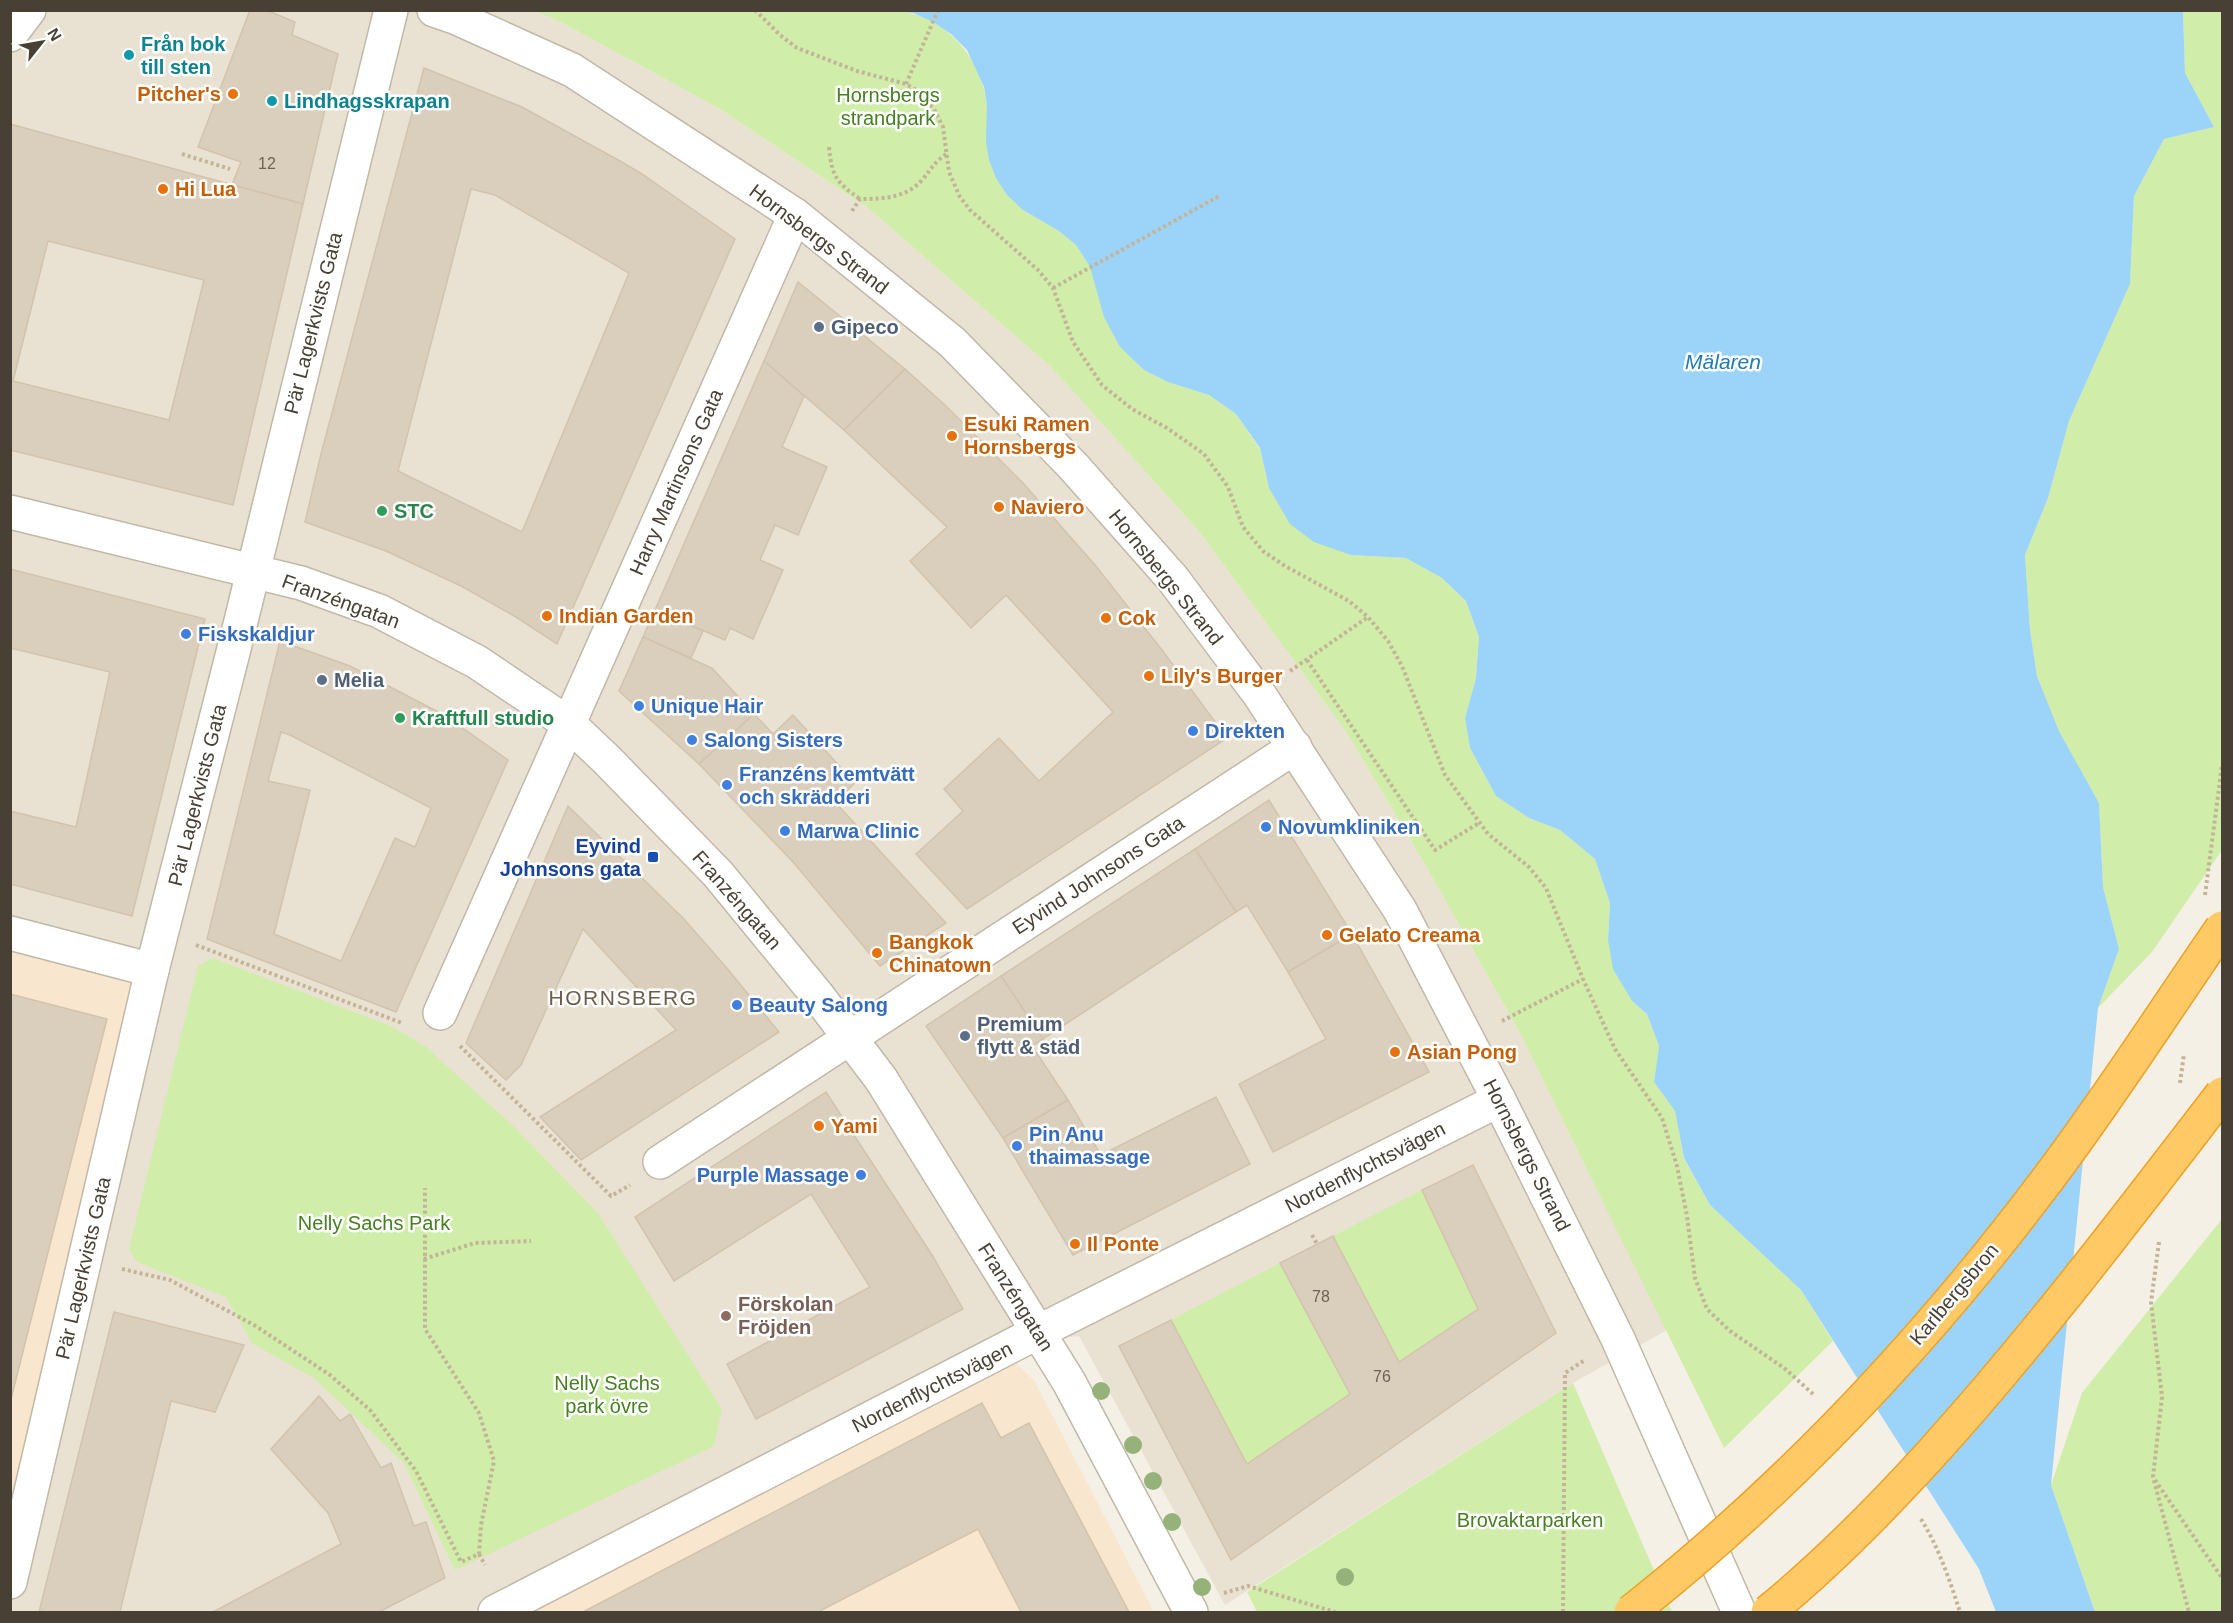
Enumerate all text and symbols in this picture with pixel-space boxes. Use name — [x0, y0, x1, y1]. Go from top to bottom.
north arrow — [12, 12, 72, 72]
text: N — [44, 25, 65, 44]
place label: Från bok till sten — [141, 33, 226, 78]
marker: Från bok till sten — [122, 48, 136, 62]
place label: Pitcher's — [137, 83, 221, 105]
park label: Hornsbergs strandpark — [836, 84, 940, 129]
marker: Pitcher's — [226, 87, 240, 101]
place label: Lindhagsskrapan — [284, 90, 450, 112]
marker: Lindhagsskrapan — [265, 94, 279, 108]
house number: 12 — [258, 155, 276, 172]
place label: Hi Lua — [175, 178, 237, 200]
street label: Hornsbergs Strand — [745, 180, 893, 298]
marker: Hi Lua — [156, 182, 170, 196]
street label: Pär Lagerkvists Gata — [280, 229, 346, 416]
place label: Gipeco — [831, 316, 899, 338]
marker: Gipeco — [812, 320, 826, 334]
water label: Mälaren — [1685, 350, 1761, 373]
street label: Harry Martinsons Gata — [625, 385, 727, 578]
place label: Esuki Ramen Hornsbergs — [964, 413, 1090, 458]
marker: Esuki Ramen Hornsbergs — [945, 429, 959, 443]
place label: Naviero — [1011, 496, 1084, 518]
place label: STC — [394, 500, 434, 522]
marker: Naviero — [992, 500, 1006, 514]
marker: STC — [375, 504, 389, 518]
street label: Hornsbergs Strand — [1105, 505, 1227, 649]
street label: Franzéngatan — [279, 570, 403, 632]
place label: Indian Garden — [559, 605, 693, 627]
place label: Cok — [1118, 607, 1157, 629]
marker: Indian Garden — [540, 609, 554, 623]
marker: Cok — [1099, 611, 1113, 625]
place label: Fiskskaldjur — [198, 623, 315, 645]
marker: Fiskskaldjur — [179, 627, 193, 641]
place label: Lily's Burger — [1161, 665, 1283, 687]
place label: Melia — [334, 669, 385, 691]
marker: Lily's Burger — [1142, 669, 1156, 683]
marker: Melia — [315, 673, 329, 687]
place label: Unique Hair — [651, 695, 763, 717]
marker: Unique Hair — [632, 699, 646, 713]
street label: Pär Lagerkvists Gata — [164, 701, 230, 888]
place label: Kraftfull studio — [412, 707, 554, 729]
marker: Kraftfull studio — [393, 711, 407, 725]
place label: Direkten — [1205, 720, 1285, 742]
marker: Direkten — [1186, 724, 1200, 738]
place label: Salong Sisters — [704, 729, 843, 751]
marker: Salong Sisters — [685, 733, 699, 747]
place label: Franzéns kemtvätt och skrädderi — [739, 763, 915, 808]
marker: Franzéns kemtvätt och skrädderi — [720, 778, 734, 792]
street label: Eyvind Johnsons Gata — [1008, 811, 1189, 939]
place label: Novumkliniken — [1278, 816, 1420, 838]
place label: Marwa Clinic — [797, 820, 919, 842]
marker: Novumkliniken — [1259, 820, 1273, 834]
marker: Marwa Clinic — [778, 824, 792, 838]
place label: Eyvind Johnsons gata — [500, 835, 642, 880]
street label: Franzéngatan — [688, 846, 786, 954]
marker: Eyvind Johnsons gata — [646, 850, 660, 864]
place label: Gelato Creama — [1339, 924, 1481, 946]
marker: Gelato Creama — [1320, 928, 1334, 942]
place label: Bangkok Chinatown — [889, 931, 991, 976]
marker: Bangkok Chinatown — [870, 946, 884, 960]
district label: HORNSBERG — [549, 986, 697, 1009]
place label: Beauty Salong — [749, 994, 888, 1016]
marker: Beauty Salong — [730, 998, 744, 1012]
place label: Premium flytt & städ — [977, 1013, 1080, 1058]
marker: Premium flytt & städ — [958, 1029, 972, 1043]
place label: Asian Pong — [1407, 1041, 1517, 1063]
marker: Asian Pong — [1388, 1045, 1402, 1059]
street label: Hornsbergs Strand — [1479, 1075, 1575, 1235]
place label: Yami — [831, 1115, 878, 1137]
street label: Nordenflychtsvägen — [1281, 1117, 1449, 1217]
marker: Yami — [812, 1119, 826, 1133]
place label: Pin Anu thaimassage — [1029, 1123, 1150, 1168]
marker: Pin Anu thaimassage — [1010, 1139, 1024, 1153]
place label: Purple Massage — [697, 1164, 849, 1186]
marker: Purple Massage — [854, 1168, 868, 1182]
street label: Pär Lagerkvists Gata — [51, 1174, 115, 1361]
park label: Nelly Sachs Park — [298, 1212, 451, 1234]
place label: Il Ponte — [1087, 1233, 1159, 1255]
marker: Il Ponte — [1068, 1237, 1082, 1251]
street label: Franzéngatan — [974, 1239, 1058, 1355]
street label: Karlbergsbron — [1905, 1239, 2003, 1349]
house number: 78 — [1312, 1288, 1330, 1305]
place label: Förskolan Fröjden — [738, 1293, 834, 1338]
marker: Förskolan Fröjden — [719, 1309, 733, 1323]
street label: Nordenflychtsvägen — [848, 1337, 1016, 1437]
house number: 76 — [1373, 1368, 1391, 1385]
park label: Nelly Sachs park övre — [554, 1372, 660, 1417]
park label: Brovaktarparken — [1457, 1509, 1603, 1531]

